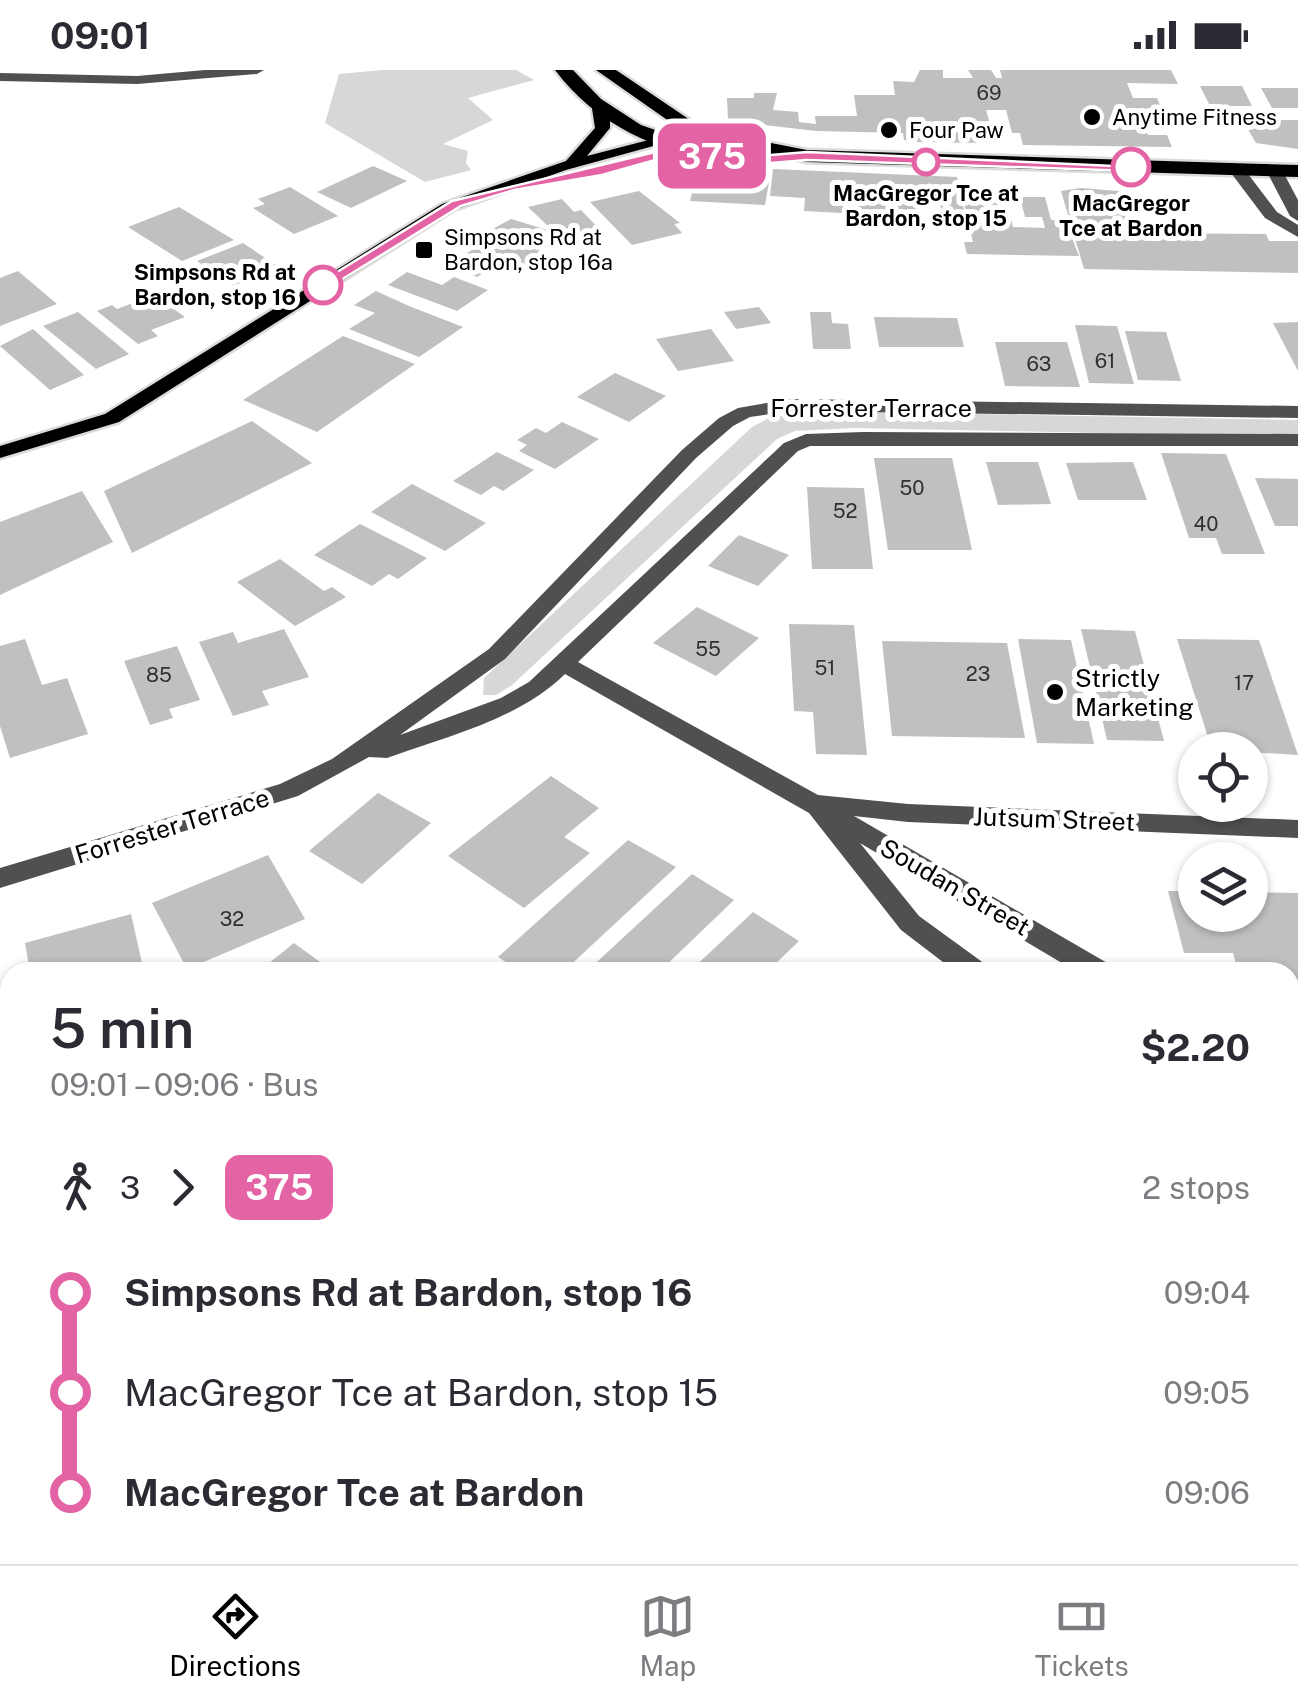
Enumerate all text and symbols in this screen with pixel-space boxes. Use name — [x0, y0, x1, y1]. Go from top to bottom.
text: 09:01 — [50, 13, 150, 58]
house number: 69 — [977, 81, 1001, 105]
place label: Anytime Fitness — [1112, 104, 1277, 130]
marker: Anytime Fitness — [1081, 106, 1103, 128]
place label: Four Paw — [909, 117, 1004, 143]
marker: Four Paw — [878, 119, 900, 141]
line badge: 375 — [654, 124, 770, 188]
text: 375 — [678, 136, 746, 177]
marker: MacGregor Tce at Bardon — [1112, 148, 1150, 186]
marker: MacGregor Tce at Bardon, stop 15 — [913, 149, 939, 175]
place label: MacGregor Tce at Bardon, stop 15 — [833, 180, 1019, 231]
place label: MacGregor Tce at Bardon — [1059, 190, 1203, 241]
place label: Simpsons Rd at Bardon, stop 16a — [444, 224, 613, 275]
marker: Simpsons Rd at Bardon, stop 16a — [413, 239, 435, 261]
place label: Simpsons Rd at Bardon, stop 16 — [134, 259, 296, 310]
marker: Simpsons Rd at Bardon, stop 16 — [304, 266, 342, 304]
house number: 61 — [1095, 349, 1115, 373]
house number: 63 — [1027, 352, 1051, 376]
street label: Forrester Terrace — [770, 393, 972, 423]
house number: 50 — [899, 476, 925, 500]
house number: 52 — [833, 499, 857, 523]
house number: 40 — [1194, 512, 1218, 536]
house number: 55 — [695, 637, 721, 661]
house number: 51 — [815, 656, 835, 680]
house number: 23 — [966, 662, 990, 686]
house number: 85 — [146, 663, 172, 687]
place label: Strictly Marketing — [1075, 663, 1194, 722]
house number: 17 — [1234, 671, 1254, 695]
marker: Strictly Marketing — [1044, 681, 1066, 703]
map controls — [1178, 732, 1268, 932]
button: locate — [1178, 732, 1268, 822]
street label: Forrester Terrace — [71, 782, 273, 870]
street label: Jutsum Street — [973, 801, 1135, 837]
street label: Soudan Street — [875, 832, 1035, 942]
button: layers — [1178, 842, 1268, 932]
house number: 32 — [220, 907, 244, 931]
text: 5 min — [50, 996, 194, 1060]
text: $2.20 — [1140, 1025, 1250, 1070]
text: 09:01 – 09:06 · Bus — [50, 1066, 318, 1103]
icon: walk — [50, 1160, 105, 1215]
icon: forward — [155, 1160, 210, 1215]
text: 375 — [245, 1167, 313, 1208]
text: 3 — [120, 1169, 140, 1206]
text: 2 stops — [1142, 1169, 1250, 1206]
text: Simpsons Rd at Bardon, stop 16 — [124, 1270, 692, 1315]
text: 09:04 — [1164, 1274, 1250, 1311]
text: MacGregor Tce at Bardon, stop 15 — [124, 1370, 718, 1415]
text: 09:05 — [1163, 1374, 1250, 1411]
text: MacGregor Tce at Bardon — [124, 1470, 584, 1515]
text: 09:06 — [1164, 1474, 1250, 1511]
tab: Directions — [169, 1589, 301, 1682]
tab: Map — [639, 1589, 696, 1682]
tab: Tickets — [1035, 1589, 1129, 1682]

